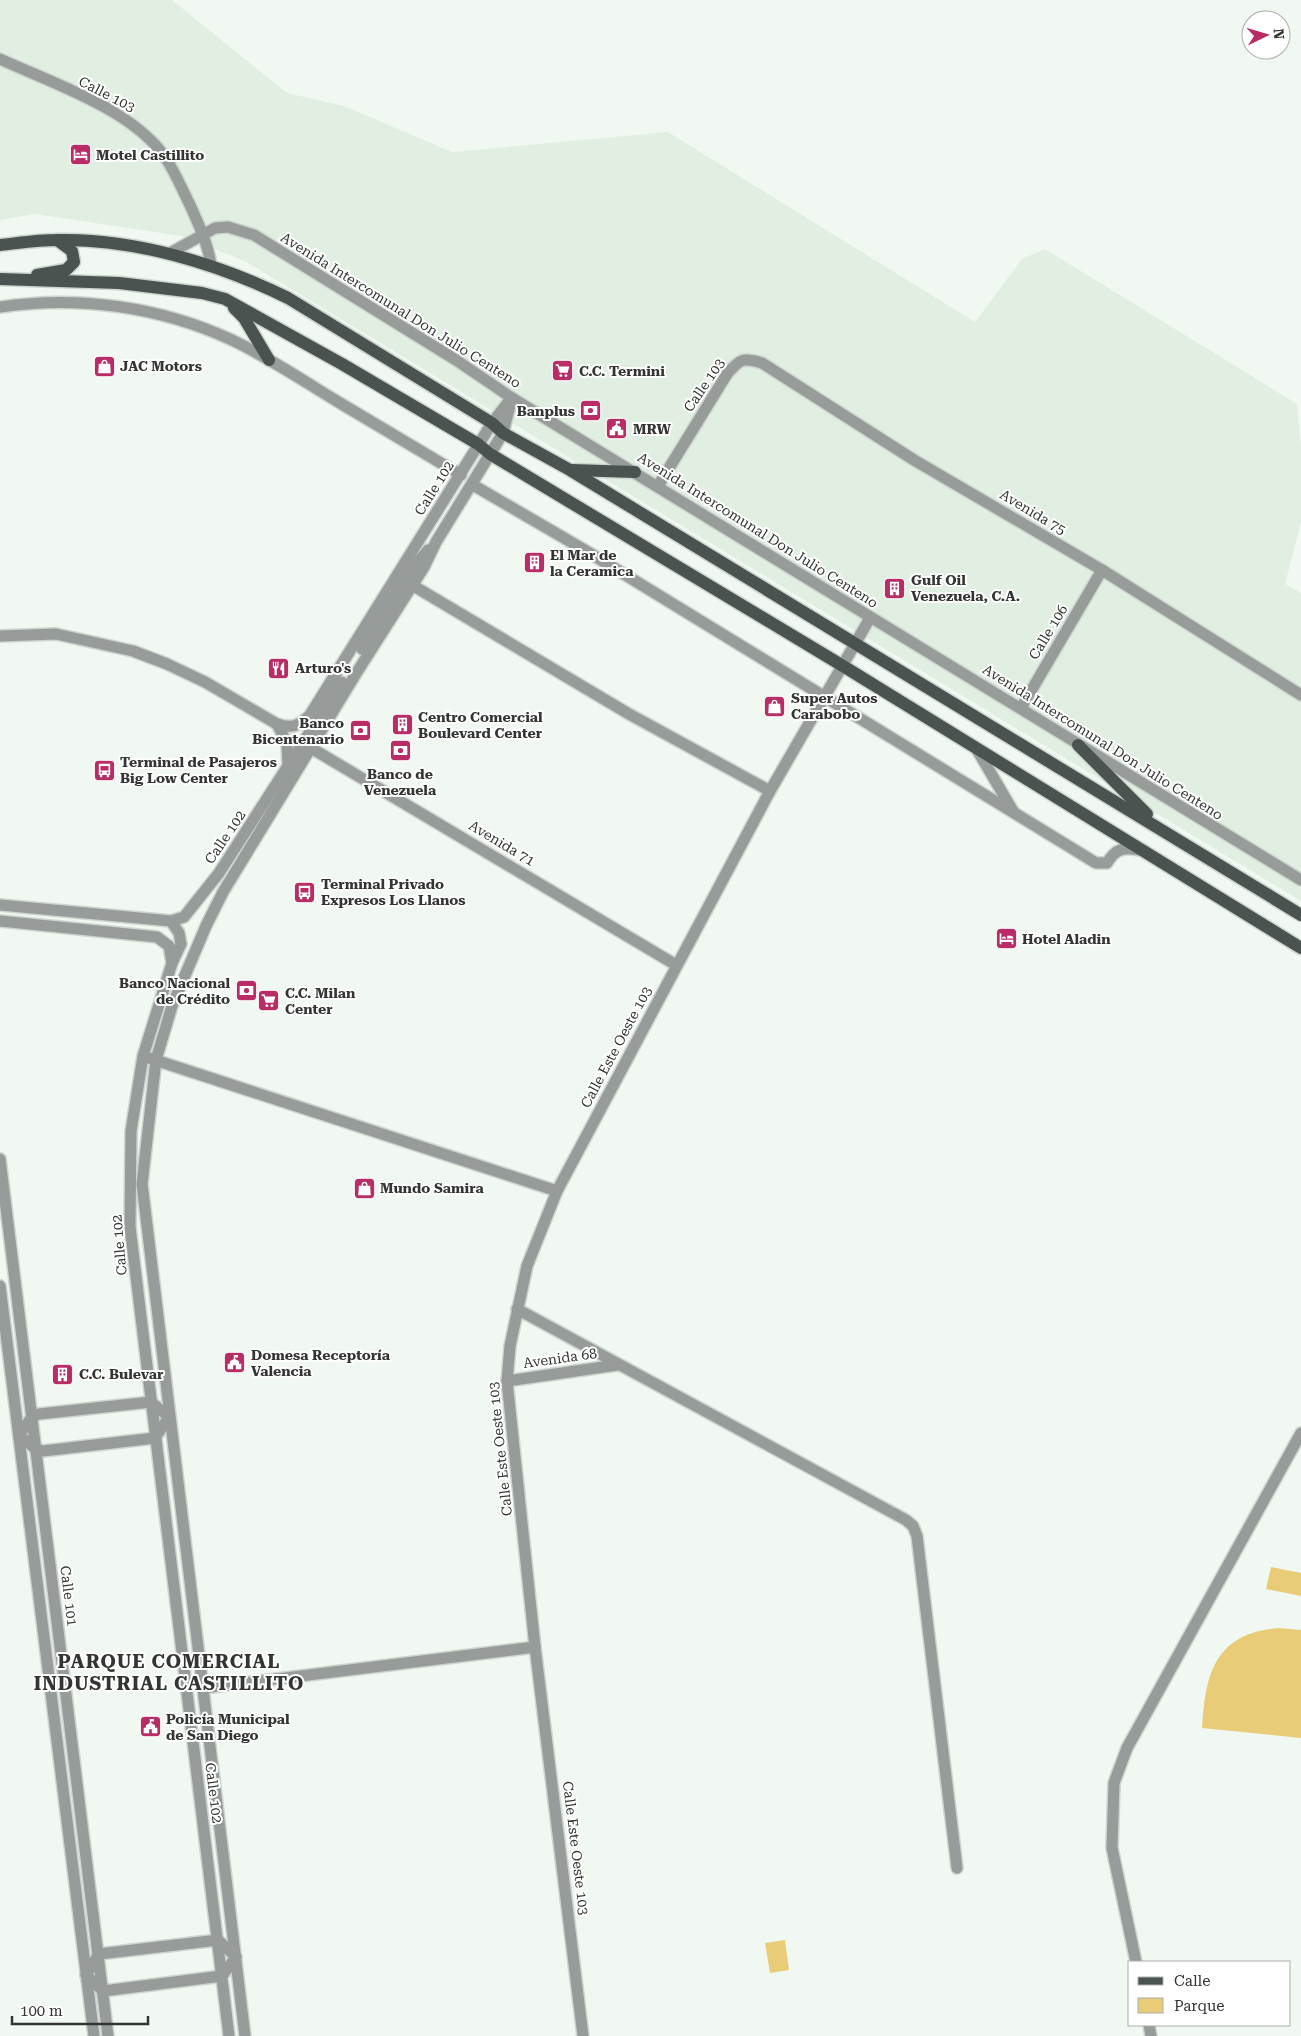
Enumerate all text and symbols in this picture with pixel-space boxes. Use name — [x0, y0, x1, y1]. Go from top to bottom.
north arrow — [1241, 10, 1291, 60]
text: N — [1271, 28, 1287, 40]
street label: Calle 103 — [76, 73, 138, 115]
hotel icon: Motel Castillito — [68, 143, 92, 167]
place label: Motel Castillito — [96, 147, 204, 163]
street label: Avenida Intercomunal Don Julio Centeno — [278, 229, 524, 391]
shop icon: JAC Motors — [92, 354, 116, 378]
street label: Calle 103 — [680, 355, 728, 415]
place label: JAC Motors — [120, 358, 202, 374]
supermarket icon: C.C. Termini — [551, 359, 575, 383]
place label: C.C. Termini — [579, 363, 665, 379]
bank icon: Banplus — [579, 399, 603, 423]
place label: Banplus — [517, 403, 575, 419]
public building icon: MRW — [605, 417, 629, 441]
place label: MRW — [633, 421, 672, 437]
street label: Avenida Intercomunal Don Julio Centeno — [635, 449, 881, 611]
street label: Calle 102 — [411, 458, 457, 518]
street label: Avenida 75 — [997, 486, 1069, 538]
place label: El Mar de la Ceramica — [550, 547, 634, 579]
building icon: El Mar de la Ceramica — [522, 551, 546, 575]
place label: Gulf Oil Venezuela, C.A. — [911, 572, 1020, 604]
building icon: Gulf Oil Venezuela, C.A. — [883, 576, 907, 600]
street label: Calle 106 — [1025, 602, 1071, 662]
restaurant icon: Arturo's — [267, 656, 291, 680]
place label: Arturo's — [295, 660, 351, 676]
street label: Avenida Intercomunal Don Julio Centeno — [980, 661, 1226, 823]
place label: Super Autos Carabobo — [791, 690, 878, 722]
shop icon: Super Autos Carabobo — [763, 694, 787, 718]
place label: Centro Comercial Boulevard Center — [418, 709, 543, 741]
building icon: Centro Comercial Boulevard Center — [390, 713, 414, 737]
place label: Banco Bicentenario — [252, 715, 344, 747]
bank icon: Banco Bicentenario — [348, 719, 372, 743]
bank icon: Banco de Venezuela — [388, 739, 412, 763]
place label: Terminal de Pasajeros Big Low Center — [120, 754, 277, 786]
bus stop icon: Terminal de Pasajeros Big Low Center — [92, 758, 116, 782]
place label: Banco de Venezuela — [364, 766, 437, 798]
street label: Calle 102 — [201, 807, 249, 867]
street label: Avenida 71 — [466, 817, 538, 869]
place label: Terminal Privado Expresos Los Llanos — [321, 876, 466, 908]
bus stop icon: Terminal Privado Expresos Los Llanos — [293, 880, 317, 904]
hotel icon: Hotel Aladin — [994, 927, 1018, 951]
place label: Hotel Aladin — [1022, 931, 1111, 947]
place label: Banco Nacional de Crédito — [119, 975, 230, 1007]
bank icon: Banco Nacional de Crédito — [234, 979, 258, 1003]
street label: Calle Este Oeste 103 — [577, 984, 655, 1110]
place label: C.C. Milan Center — [285, 985, 356, 1017]
supermarket icon: C.C. Milan Center — [257, 989, 281, 1013]
shop icon: Mundo Samira — [352, 1176, 376, 1200]
place label: Mundo Samira — [380, 1180, 484, 1196]
street label: Calle 102 — [108, 1214, 130, 1276]
street label: Avenida 68 — [522, 1345, 598, 1371]
place label: Domesa Receptoría Valencia — [251, 1347, 391, 1379]
public building icon: Domesa Receptoría Valencia — [223, 1351, 247, 1375]
building icon: C.C. Bulevar — [51, 1362, 75, 1386]
place label: C.C. Bulevar — [79, 1366, 164, 1382]
street label: Calle Este Oeste 103 — [485, 1381, 515, 1517]
street label: Calle 101 — [57, 1565, 81, 1627]
district label: PARQUE COMERCIAL INDUSTRIAL CASTILLITO — [34, 1650, 304, 1695]
place label: Policía Municipal de San Diego — [166, 1711, 290, 1743]
public building icon: Policía Municipal de San Diego — [138, 1715, 162, 1739]
street label: Calle 102 — [202, 1762, 226, 1824]
street label: Calle Este Oeste 103 — [560, 1780, 592, 1916]
legend — [1128, 1961, 1291, 2026]
text: Calle — [1174, 1972, 1210, 1990]
scale bar — [12, 1994, 149, 2026]
text: Parque — [1174, 1997, 1225, 2015]
text: 100 m — [20, 2002, 63, 2020]

